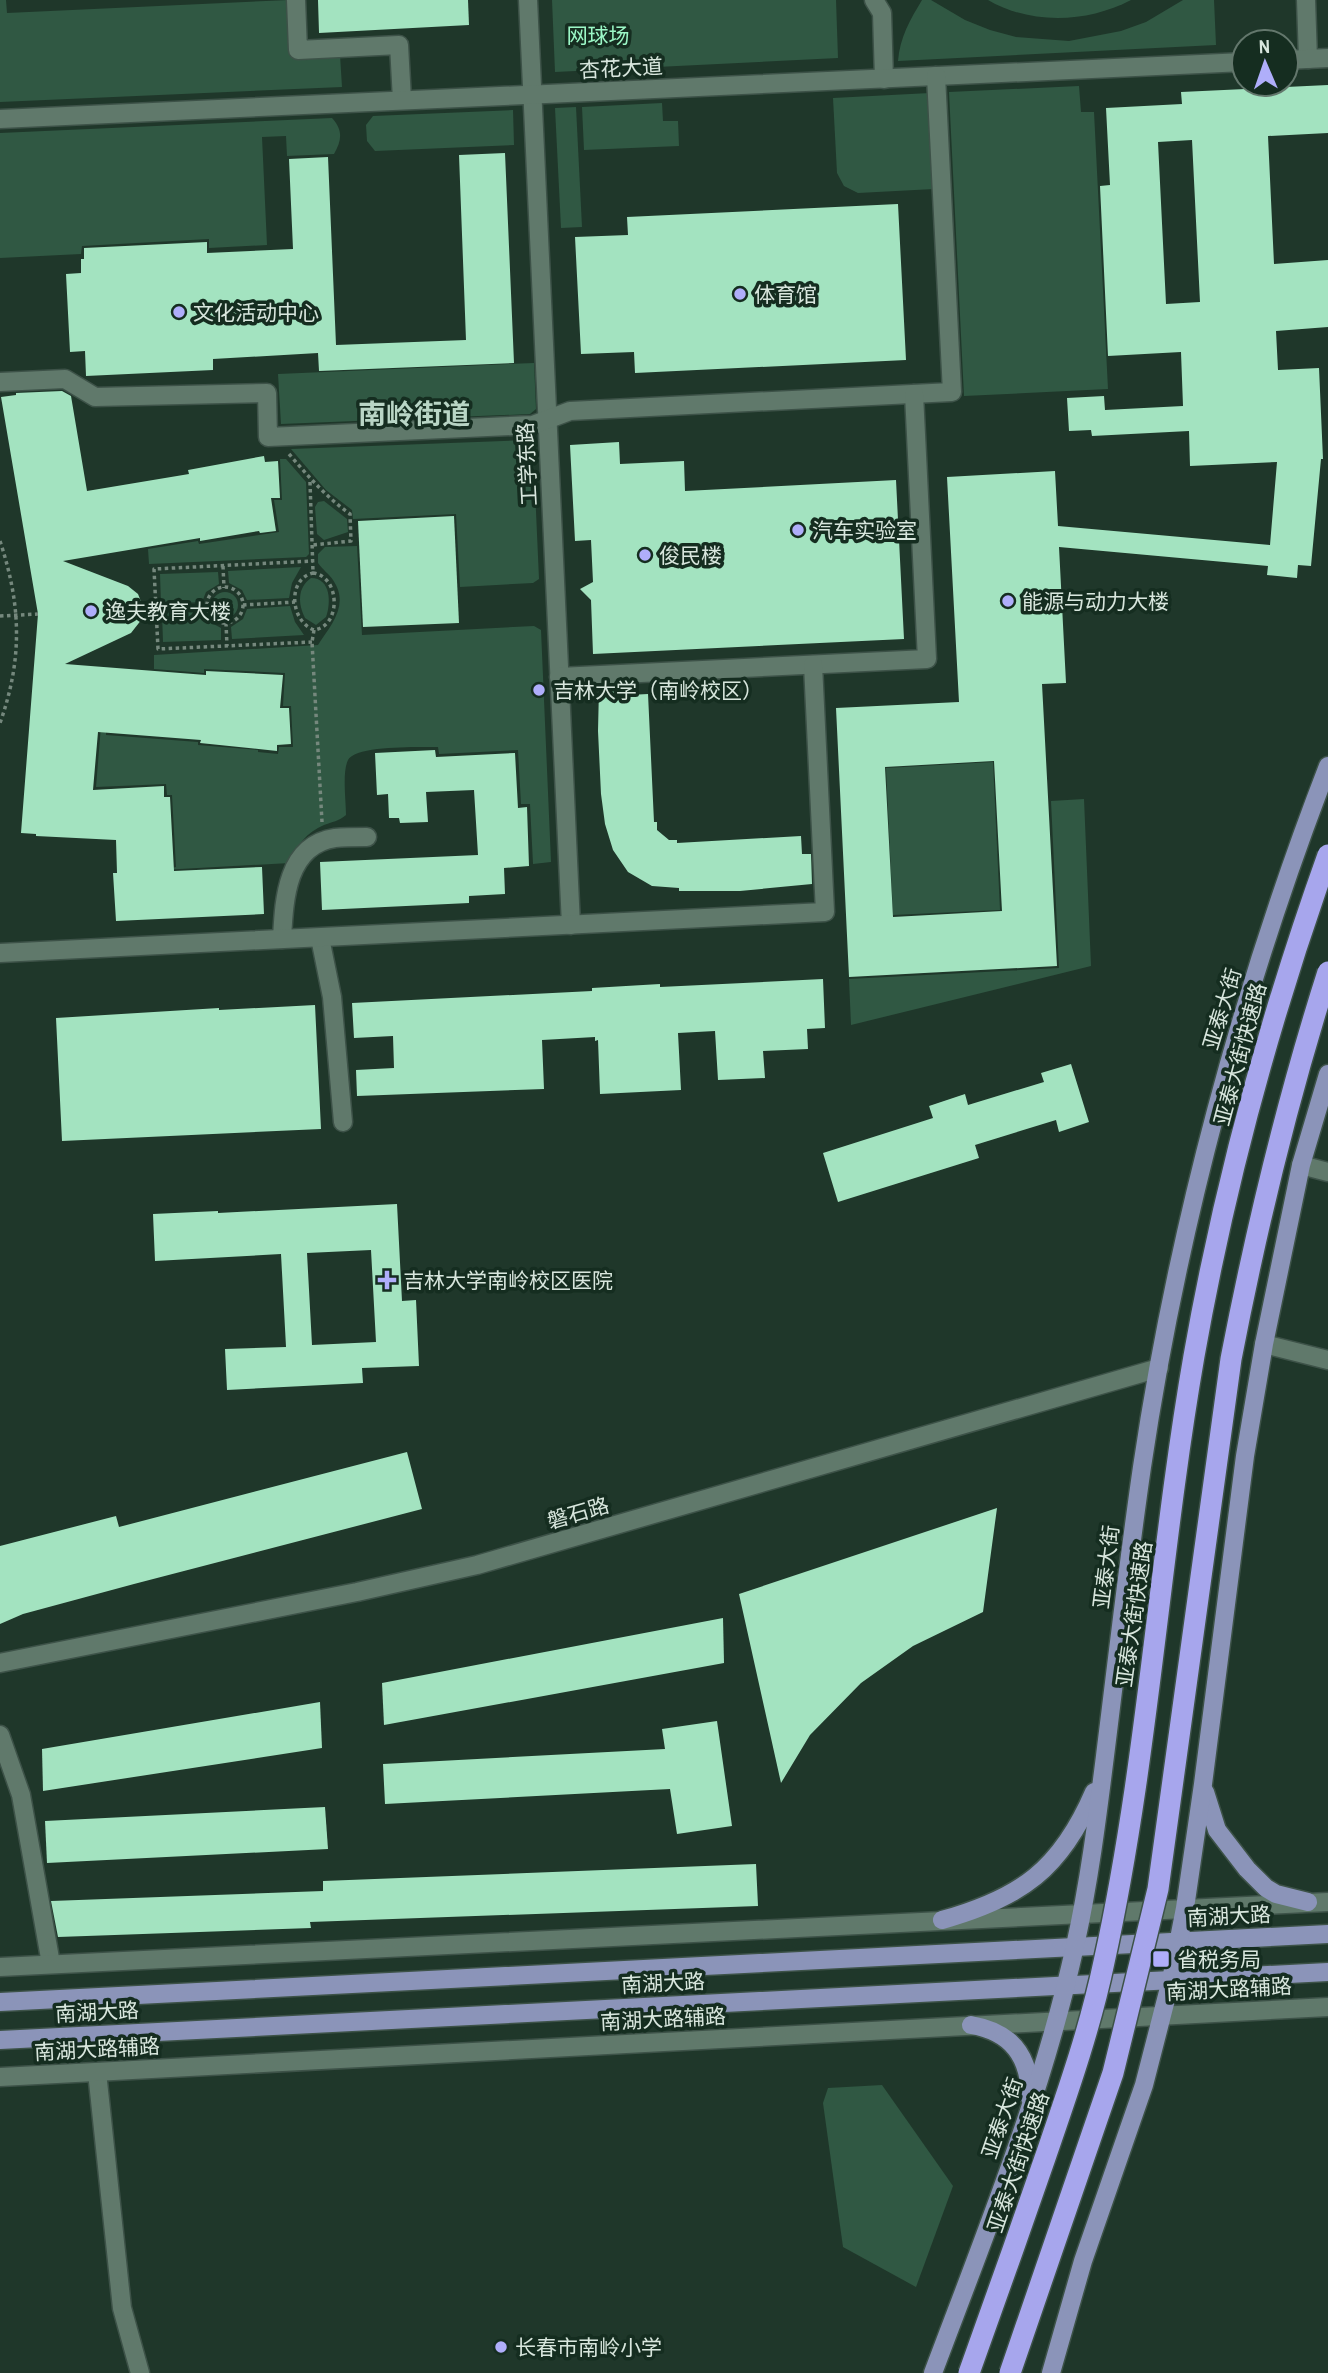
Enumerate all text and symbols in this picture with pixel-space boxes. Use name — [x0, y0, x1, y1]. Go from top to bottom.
park label: 网球场 — [567, 21, 630, 50]
north arrow — [1230, 28, 1300, 98]
text: N — [1258, 33, 1270, 59]
street label: 杏花大道 — [578, 51, 664, 85]
place label: 体育馆 — [754, 280, 817, 309]
marker: 体育馆 — [732, 286, 748, 302]
place label: 文化活动中心 — [193, 298, 319, 327]
marker: 文化活动中心 — [171, 304, 187, 320]
district label: 南岭街道 — [358, 395, 470, 433]
street label: 工学东路 — [510, 421, 544, 507]
place label: 汽车实验室 — [812, 516, 917, 545]
marker: 汽车实验室 — [790, 522, 806, 538]
place label: 俊民楼 — [659, 541, 722, 570]
marker: 俊民楼 — [637, 547, 653, 563]
place label: 能源与动力大楼 — [1022, 587, 1169, 616]
marker: 能源与动力大楼 — [1000, 593, 1016, 609]
place label: 逸夫教育大楼 — [105, 597, 231, 626]
marker: 逸夫教育大楼 — [83, 603, 99, 619]
place label: 吉林大学（南岭校区） — [553, 676, 763, 705]
marker: 吉林大学（南岭校区） — [531, 682, 547, 698]
street label: 亚泰大街 — [1196, 965, 1248, 1053]
street label: 亚泰大街快速路 — [1207, 979, 1273, 1129]
place label: 吉林大学南岭校区医院 — [403, 1266, 613, 1295]
marker: 吉林大学南岭校区医院 — [377, 1270, 397, 1290]
street label: 磐石路 — [544, 1490, 612, 1536]
street label: 亚泰大街 — [1086, 1524, 1126, 1610]
street label: 亚泰大街快速路 — [1109, 1539, 1159, 1689]
street label: 南湖大路 — [1186, 1899, 1272, 1933]
place label: 省税务局 — [1177, 1945, 1261, 1974]
marker: 省税务局 — [1151, 1949, 1171, 1969]
street label: 南湖大路 — [620, 1966, 706, 2000]
street label: 南湖大路辅路 — [1165, 1971, 1293, 2007]
street label: 南湖大路 — [54, 1995, 140, 2029]
street label: 南湖大路辅路 — [599, 2001, 727, 2037]
street label: 南湖大路辅路 — [33, 2031, 161, 2067]
street label: 亚泰大街 — [975, 2074, 1029, 2162]
street label: 亚泰大街快速路 — [980, 2088, 1056, 2236]
place label: 长春市南岭小学 — [515, 2333, 662, 2362]
marker: 长春市南岭小学 — [493, 2339, 509, 2355]

